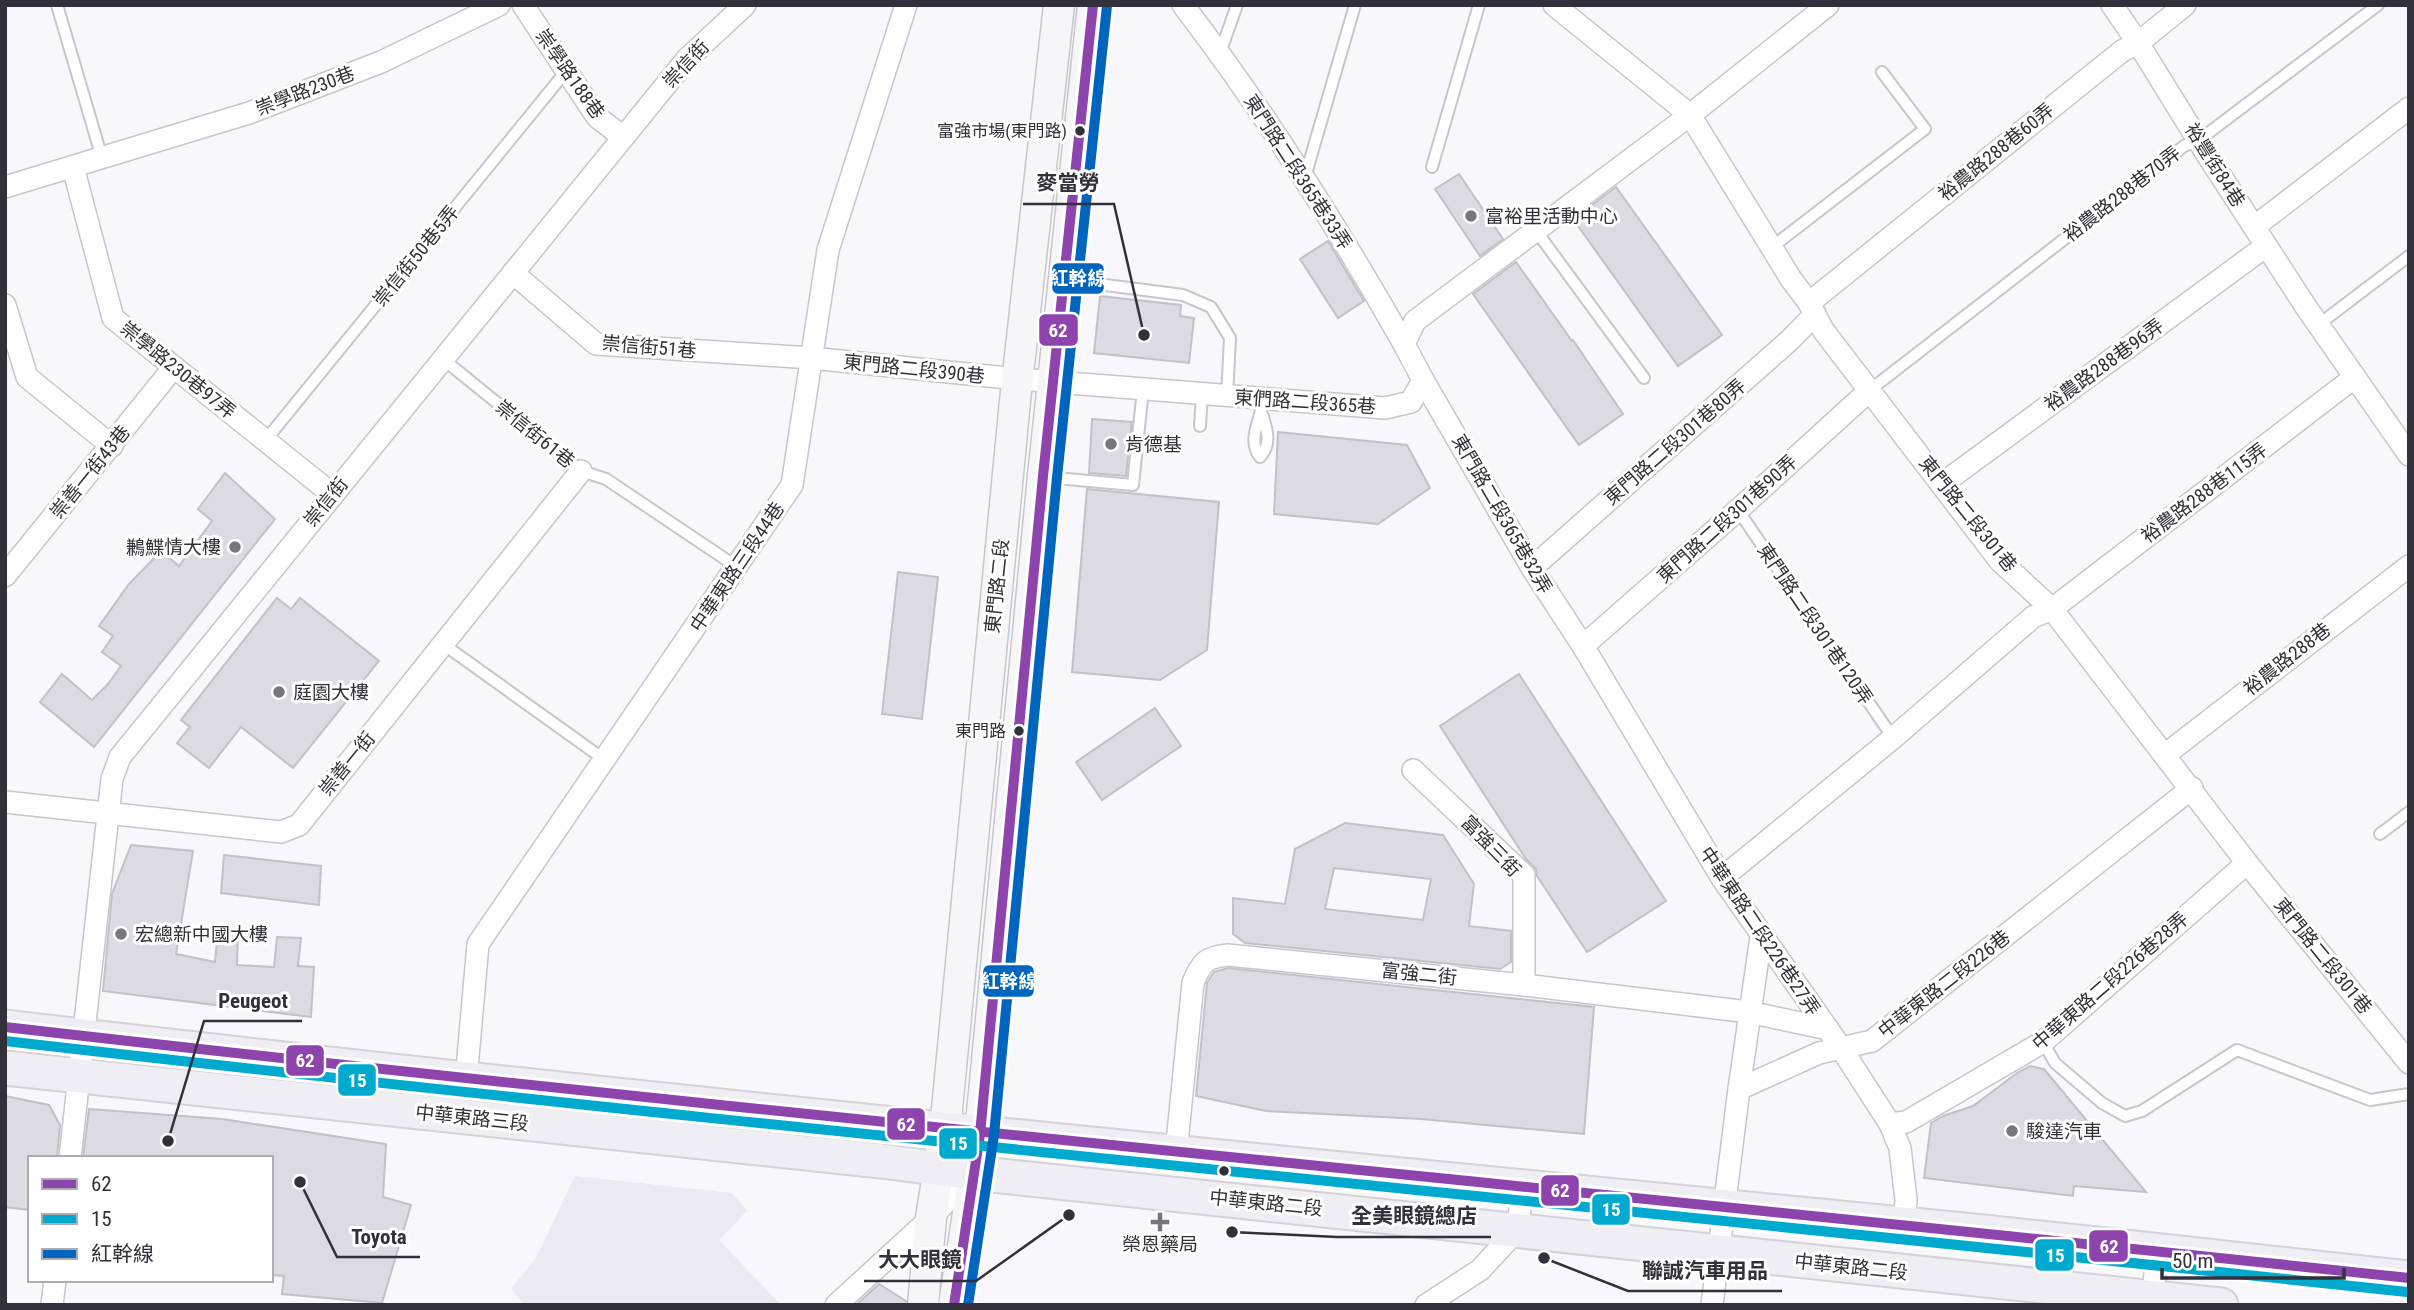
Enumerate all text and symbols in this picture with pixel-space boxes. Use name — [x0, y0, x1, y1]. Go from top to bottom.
street label: 崇學路188巷 — [531, 25, 609, 123]
street label: 崇信街 — [658, 35, 714, 93]
street label: 崇學路230巷 — [252, 62, 358, 120]
street label: 東門路二段365巷33弄 — [1239, 90, 1357, 254]
street label: 裕農路288巷60弄 — [1934, 98, 2058, 206]
street label: 裕豐街84巷 — [2180, 119, 2250, 211]
place label: 富強市場(東門路) — [937, 121, 1067, 141]
marker: 富強市場(東門路) — [1073, 124, 1087, 138]
street label: 裕農路288巷70弄 — [2059, 141, 2185, 247]
callout: 麥當勞 — [1023, 162, 1114, 204]
text: 麥當勞 — [1037, 171, 1100, 195]
street label: 崇信街50巷5弄 — [368, 201, 464, 311]
place label: 富裕里活動中心 — [1485, 205, 1618, 228]
marker: 富裕里活動中心 — [1463, 208, 1479, 224]
line badge: 紅幹線 — [1051, 262, 1105, 295]
text: 紅幹線 — [1049, 267, 1107, 290]
line badge: 62 — [1038, 313, 1079, 347]
street label: 裕農路288巷96弄 — [2040, 314, 2168, 416]
street label: 崇學路230巷97弄 — [116, 316, 240, 424]
text: 62 — [1048, 319, 1068, 342]
street label: 崇信街51巷 — [601, 331, 697, 363]
street label: 東門路二段390巷 — [842, 350, 986, 388]
street label: 東門路二段301巷80弄 — [1600, 374, 1750, 510]
street label: 東們路二段365巷 — [1233, 386, 1377, 418]
street label: 崇信街61巷 — [491, 395, 579, 473]
street label: 崇善一街43巷 — [45, 421, 135, 523]
street label: 東門路二段365巷32弄 — [1447, 430, 1557, 598]
place label: 肯德基 — [1125, 433, 1182, 456]
marker: 肯德基 — [1103, 436, 1119, 452]
street label: 裕農路288巷115弄 — [2137, 438, 2271, 548]
street label: 東門路二段301巷90弄 — [1652, 450, 1802, 588]
street label: 東門路二段301巷 — [1914, 452, 2022, 576]
street label: 崇信街 — [299, 473, 353, 531]
street label: 中華東路三段44巷 — [685, 498, 789, 636]
place label: 鶼鰈情大樓 — [126, 536, 221, 559]
street label: 東門路二段 — [981, 538, 1013, 634]
marker: 鶼鰈情大樓 — [227, 539, 243, 555]
street label: 東門路二段301巷120弄 — [1753, 539, 1877, 709]
street label: 裕農路288巷 — [2239, 618, 2335, 700]
place label: 庭園大樓 — [293, 681, 369, 704]
marker: 庭園大樓 — [271, 684, 287, 700]
place label: 東門路 — [955, 721, 1006, 741]
marker: 東門路 — [1012, 724, 1026, 738]
street label: 崇善一街 — [314, 727, 380, 801]
street label: 富強三街 — [1456, 811, 1526, 881]
street label: 中華東路二段226巷27弄 — [1695, 842, 1825, 1020]
street label: 東門路二段301巷 — [2269, 894, 2377, 1018]
street label: 中華東路二段226巷28弄 — [2027, 907, 2193, 1055]
place label: 宏總新中國大樓 — [135, 923, 268, 946]
street label: 中華東路二段226巷 — [1873, 925, 2015, 1043]
marker: 宏總新中國大樓 — [113, 926, 129, 942]
street label: 富強二街 — [1380, 959, 1458, 989]
line badge: 紅幹線 — [982, 964, 1035, 998]
text: 紅幹線 — [980, 970, 1038, 993]
callout: Peugeot — [204, 979, 302, 1021]
text: Peugeot — [218, 989, 288, 1013]
line badge: 62 — [285, 1044, 325, 1077]
text: 62 — [295, 1049, 315, 1072]
line badge: 15 — [337, 1063, 377, 1097]
text: 15 — [347, 1069, 367, 1092]
street label: 中華東路三段 — [414, 1101, 530, 1135]
line badge: 62 — [886, 1107, 926, 1141]
text: 62 — [896, 1113, 916, 1136]
place label: 駿達汽車 — [2026, 1120, 2102, 1143]
marker: 駿達汽車 — [2004, 1123, 2020, 1139]
line badge: 15 — [938, 1127, 978, 1160]
text: 15 — [948, 1132, 968, 1155]
legend — [28, 1156, 273, 1282]
unlabelled marker — [1217, 1164, 1231, 1178]
text: 62 — [91, 1172, 112, 1196]
line badge: 62 — [1540, 1174, 1580, 1207]
text: 62 — [1550, 1179, 1570, 1202]
street label: 中華東路二段 — [1208, 1186, 1324, 1220]
line badge: 15 — [1591, 1193, 1631, 1226]
callout: 全美眼鏡總店 — [1337, 1195, 1491, 1237]
text: 15 — [1601, 1198, 1621, 1221]
text: 全美眼鏡總店 — [1351, 1204, 1477, 1228]
text: 15 — [91, 1207, 112, 1231]
marker: 榮恩藥局 — [1152, 1214, 1168, 1230]
callout: Toyota — [337, 1215, 420, 1257]
text: Toyota — [351, 1225, 407, 1249]
line badge: 62 — [2088, 1229, 2129, 1263]
place label: 榮恩藥局 — [1122, 1233, 1198, 1256]
text: 62 — [2099, 1235, 2119, 1258]
scale bar — [2162, 1236, 2344, 1280]
line badge: 15 — [2034, 1238, 2075, 1272]
callout: 大大眼鏡 — [864, 1239, 976, 1281]
text: 紅幹線 — [91, 1242, 154, 1266]
text: 15 — [2045, 1244, 2065, 1267]
text: 大大眼鏡 — [878, 1248, 962, 1272]
callout: 聯誠汽車用品 — [1628, 1249, 1782, 1291]
text: 50 m — [2172, 1249, 2213, 1273]
street label: 中華東路二段 — [1793, 1250, 1909, 1284]
text: 聯誠汽車用品 — [1642, 1259, 1768, 1283]

